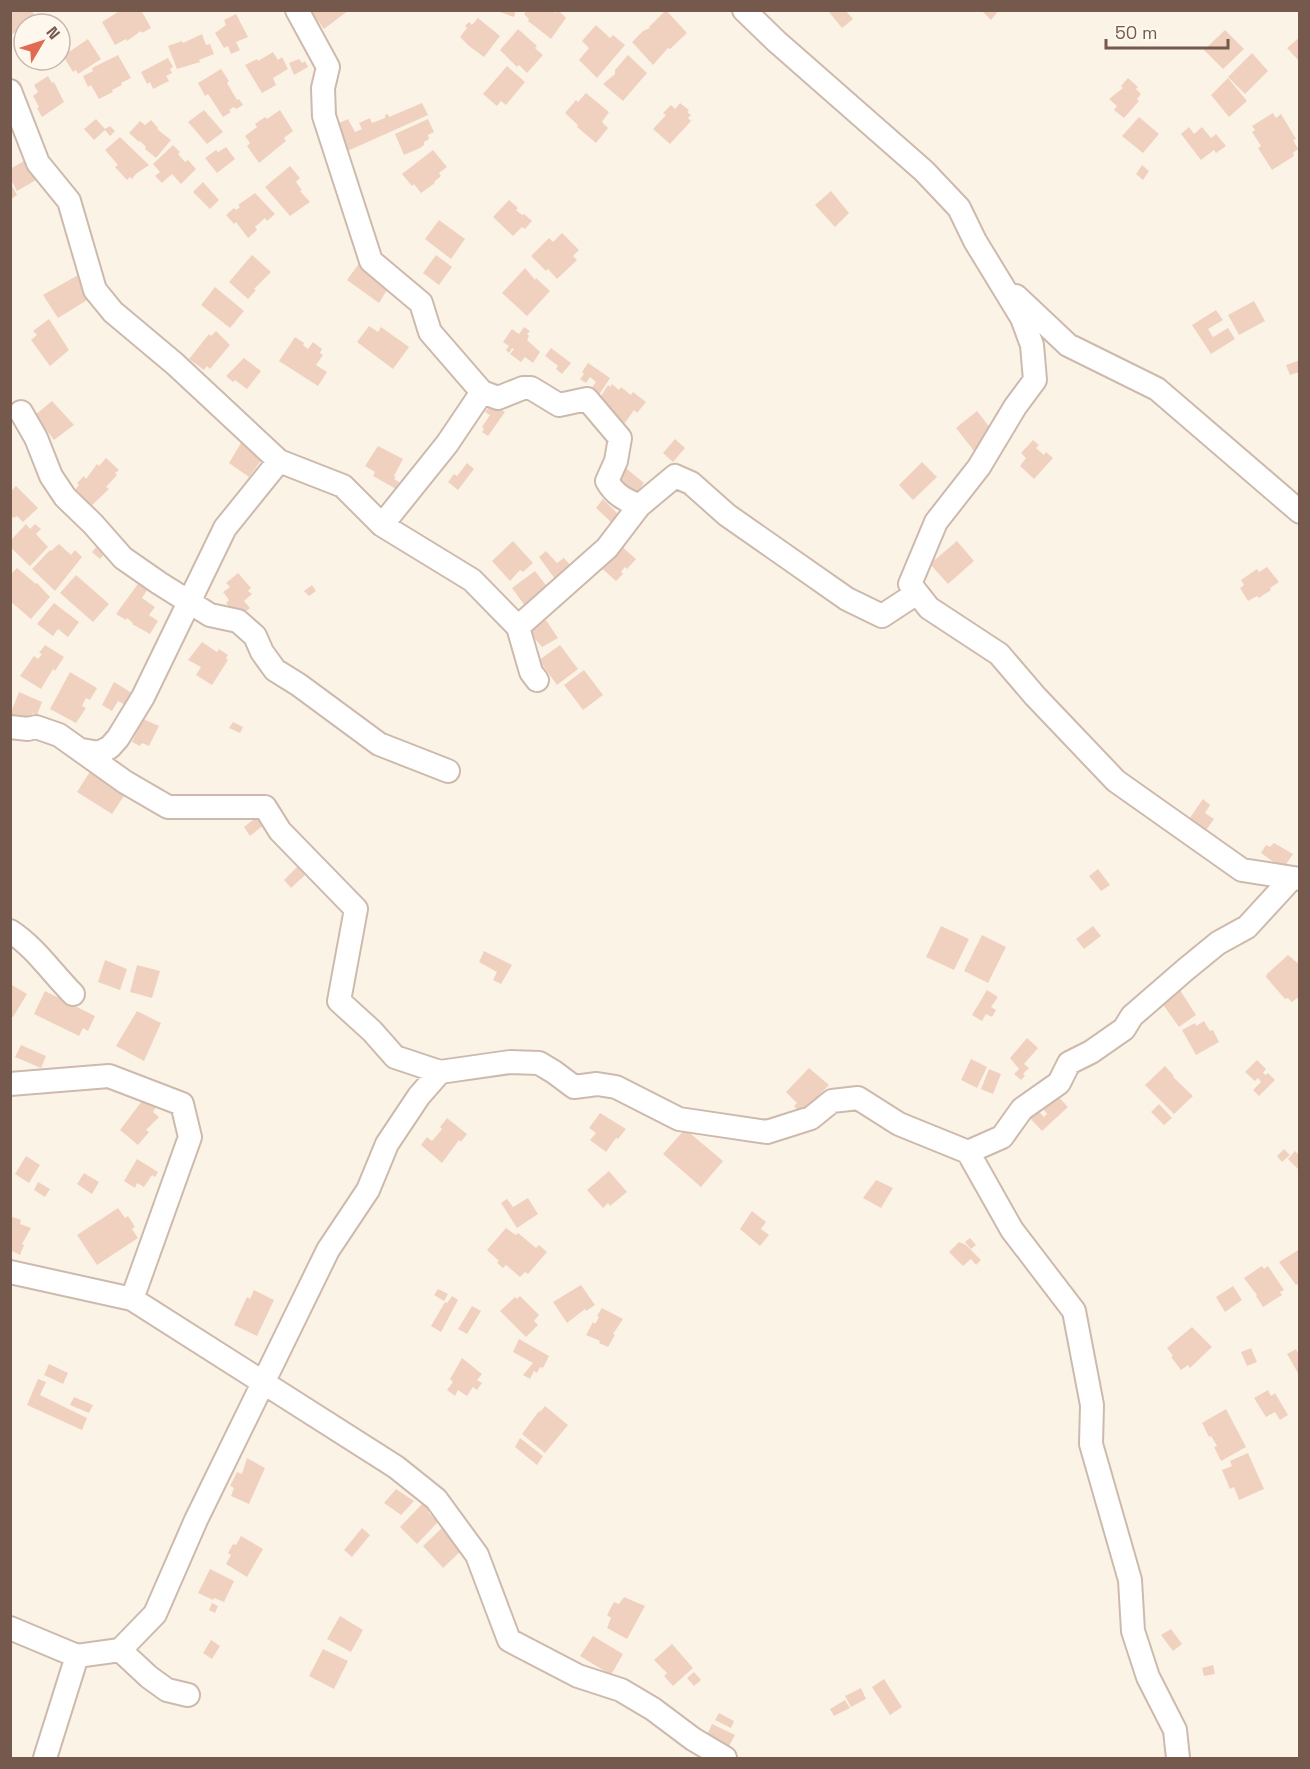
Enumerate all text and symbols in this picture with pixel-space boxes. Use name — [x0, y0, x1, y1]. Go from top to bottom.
north arrow — [12, 12, 72, 72]
scale bar — [1106, 12, 1228, 50]
text: 50 m — [1115, 21, 1157, 44]
text: N — [42, 22, 65, 44]

